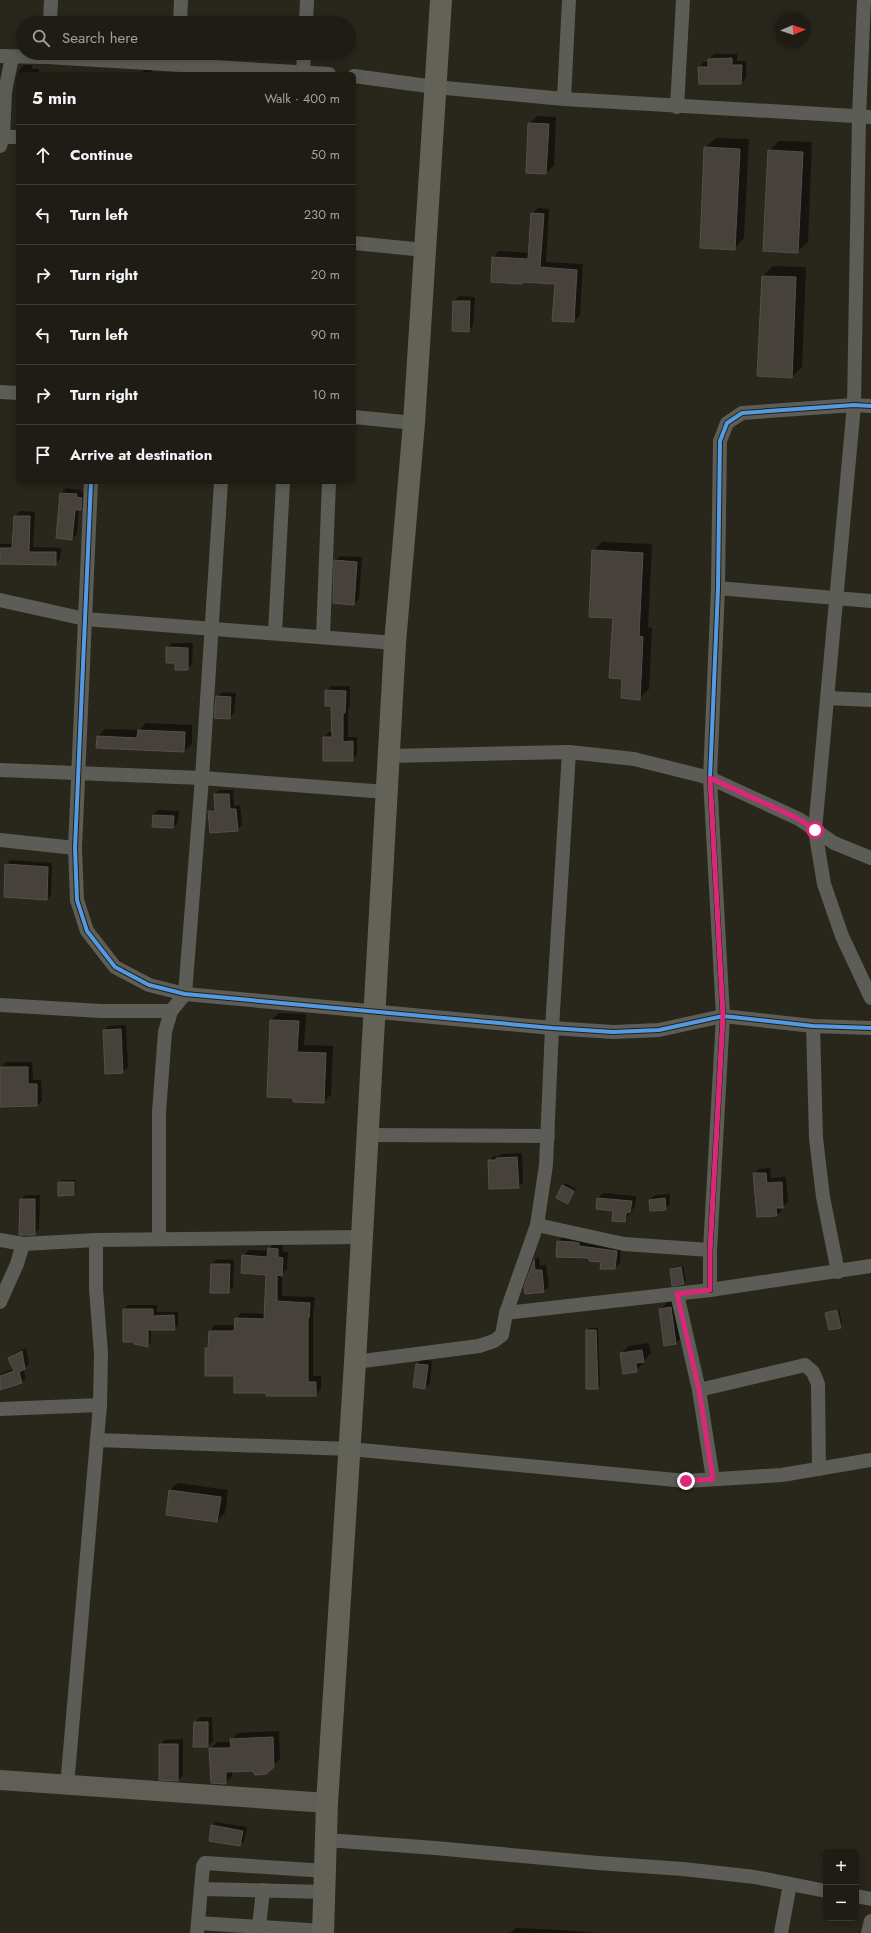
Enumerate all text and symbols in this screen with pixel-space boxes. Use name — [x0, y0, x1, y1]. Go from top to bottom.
north arrow — [775, 12, 811, 48]
search box — [16, 16, 356, 60]
icon: search — [30, 27, 52, 49]
text: Search here — [62, 27, 138, 49]
text: 5 min — [32, 86, 76, 110]
text: Walk · 400 m — [265, 89, 340, 108]
icon: ahead — [32, 144, 54, 166]
text: Continue — [70, 144, 133, 166]
text: 50 m — [311, 145, 340, 164]
icon: left — [32, 204, 54, 226]
text: Turn left — [70, 204, 128, 226]
text: 230 m — [304, 205, 340, 224]
icon: right — [32, 264, 54, 286]
text: Turn right — [70, 264, 138, 286]
text: 20 m — [311, 265, 340, 284]
icon: left — [32, 324, 54, 346]
text: Turn left — [70, 324, 128, 346]
text: 90 m — [311, 325, 340, 344]
icon: right — [32, 384, 54, 406]
text: Turn right — [70, 384, 138, 406]
text: 10 m — [312, 385, 340, 404]
icon: arrive — [32, 444, 54, 466]
text: Arrive at destination — [70, 444, 212, 466]
route start — [806, 821, 824, 839]
route end — [677, 1472, 695, 1490]
map controls — [823, 1849, 859, 1921]
button: + — [823, 1849, 859, 1885]
button: − — [823, 1885, 859, 1921]

